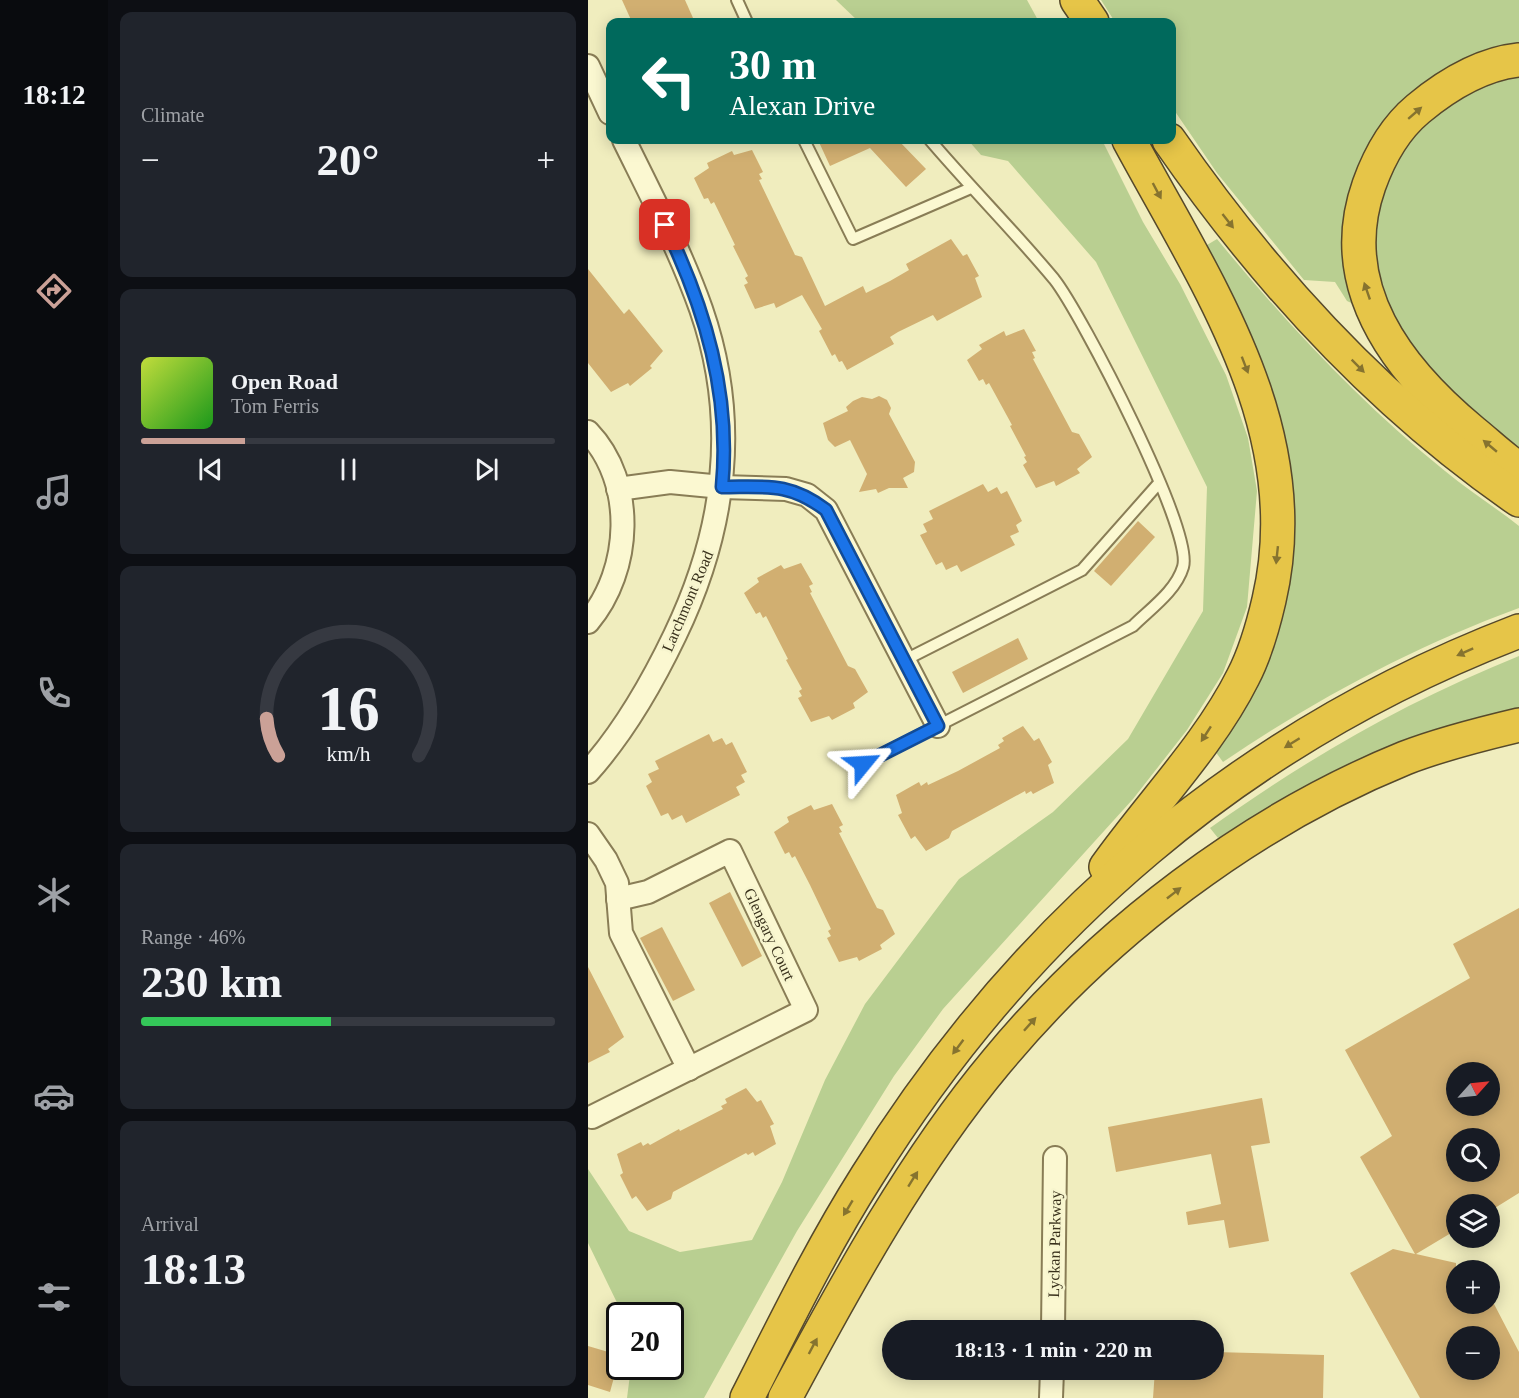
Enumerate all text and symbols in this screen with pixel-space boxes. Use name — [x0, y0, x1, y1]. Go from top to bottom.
icon: left — [630, 42, 708, 120]
text: 30 m — [729, 42, 817, 88]
text: 18:12 — [23, 80, 86, 110]
text: Alexan Drive — [729, 91, 875, 121]
text: Climate — [141, 104, 204, 126]
one-way arrow — [1407, 106, 1422, 119]
text: 20° — [317, 135, 380, 185]
text: − — [141, 142, 160, 178]
text: + — [536, 142, 555, 178]
one-way arrow — [1152, 183, 1162, 200]
pin — [639, 199, 690, 250]
icon: arrive — [648, 208, 681, 241]
one-way arrow — [1222, 212, 1234, 228]
icon: directions — [33, 270, 75, 312]
one-way arrow — [1361, 282, 1371, 300]
one-way arrow — [1240, 356, 1250, 374]
one-way arrow — [1351, 358, 1365, 372]
text: Open Road — [231, 369, 338, 394]
text: Tom Ferris — [231, 395, 319, 417]
one-way arrow — [1482, 440, 1497, 453]
icon: previous — [194, 453, 227, 486]
icon: pause — [332, 453, 365, 486]
icon: next — [470, 453, 503, 486]
icon: music — [33, 471, 75, 513]
one-way arrow — [1273, 545, 1282, 564]
street label: Larchmont Road — [659, 548, 716, 654]
one-way arrow — [1456, 648, 1473, 657]
icon: phone — [33, 672, 75, 714]
text: 16 — [317, 674, 379, 743]
one-way arrow — [1201, 725, 1212, 742]
position arrow — [831, 732, 895, 796]
one-way arrow — [1284, 737, 1300, 748]
text: km/h — [326, 742, 370, 766]
icon: climate — [33, 874, 75, 916]
street label: Glengary Court — [740, 885, 799, 984]
one-way arrow — [1167, 888, 1182, 900]
text: Range · 46% — [141, 926, 245, 948]
text: 230 km — [141, 957, 282, 1007]
one-way arrow — [1023, 1016, 1037, 1031]
one-way arrow — [952, 1038, 964, 1054]
north arrow — [1446, 1062, 1500, 1116]
map controls — [1446, 1062, 1500, 1380]
icon: car — [33, 1075, 75, 1117]
button: search — [1446, 1128, 1500, 1182]
one-way arrow — [907, 1171, 918, 1187]
street label: Lyckan Parkway — [1045, 1190, 1065, 1298]
button: layers — [1446, 1194, 1500, 1248]
one-way arrow — [843, 1200, 853, 1217]
text: Arrival — [141, 1213, 199, 1235]
text: 18:13 — [141, 1244, 246, 1294]
button: + — [1446, 1260, 1500, 1314]
icon: filters — [33, 1276, 75, 1318]
speed limit sign: 20 — [606, 1302, 684, 1380]
button: − — [1446, 1326, 1500, 1380]
text: 18:13 · 1 min · 220 m — [954, 1337, 1152, 1362]
one-way arrow — [808, 1338, 818, 1355]

